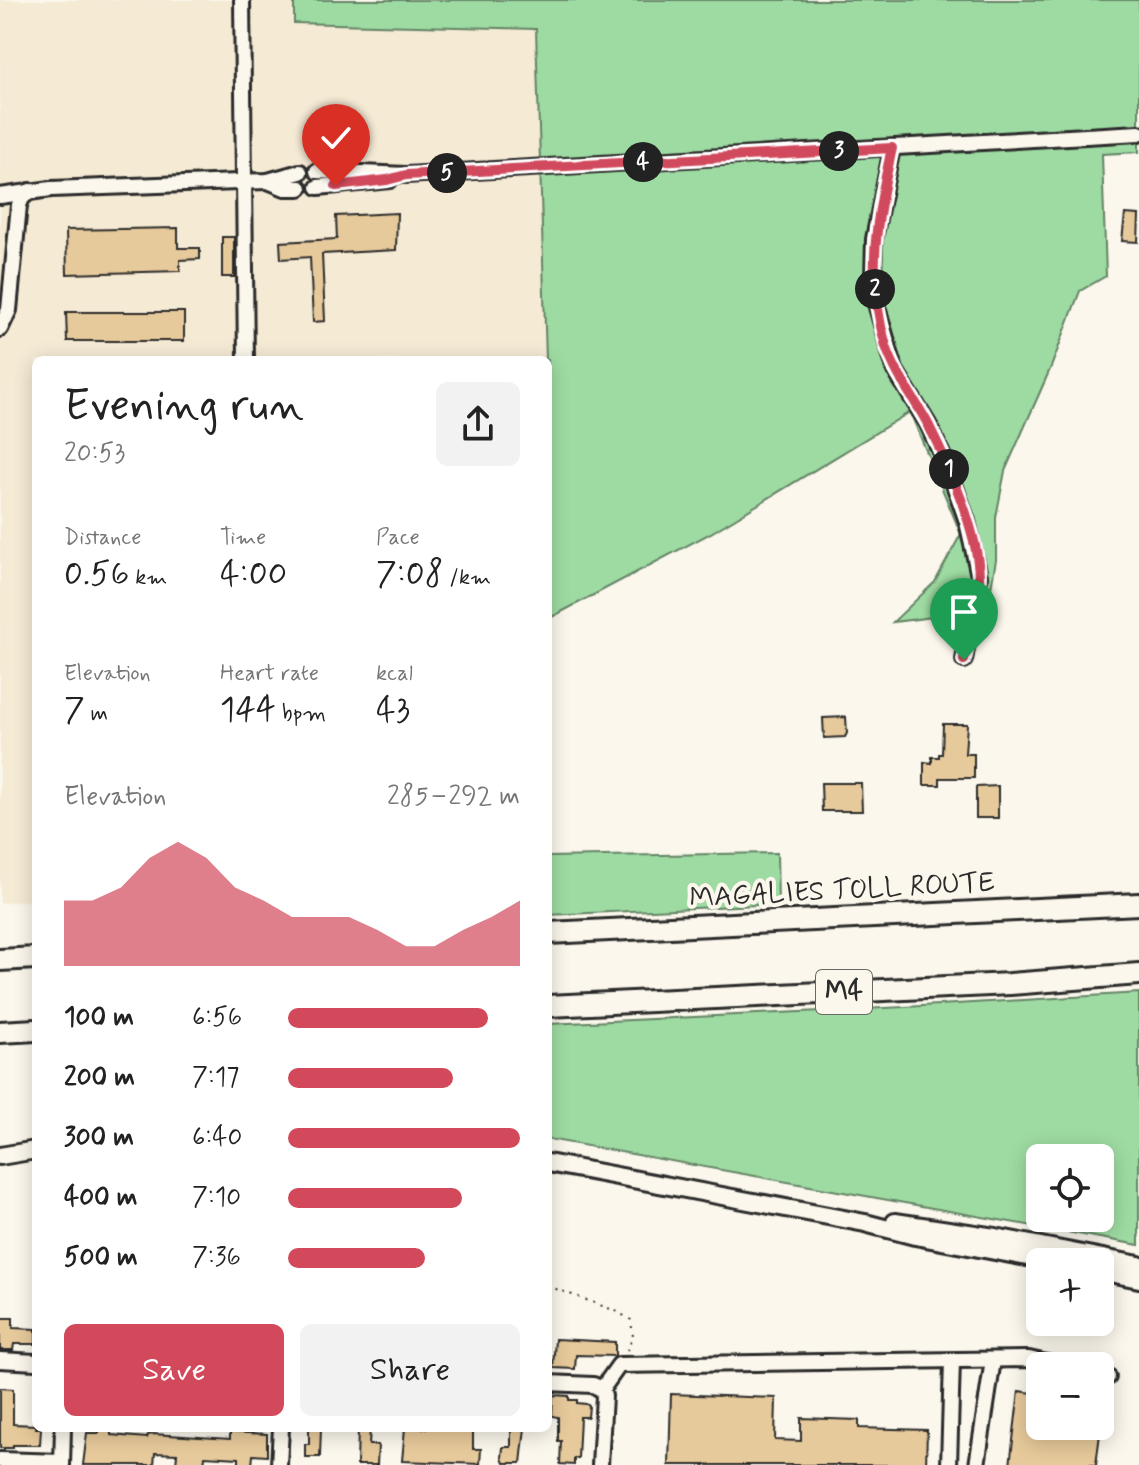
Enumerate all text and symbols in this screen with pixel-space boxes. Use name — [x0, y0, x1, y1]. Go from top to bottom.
pin — [302, 104, 370, 186]
icon: check — [314, 116, 358, 160]
pin: 3 — [819, 131, 859, 171]
text: 3 — [834, 137, 844, 165]
pin: 4 — [623, 142, 663, 182]
text: 4 — [637, 148, 649, 176]
pin: 5 — [427, 153, 467, 193]
text: 5 — [440, 159, 454, 187]
pin: 2 — [855, 269, 895, 309]
text: 2 — [870, 275, 880, 303]
text: Evening run — [64, 378, 304, 436]
button: share — [436, 382, 520, 466]
text: 20:53 — [64, 437, 125, 471]
pin: 1 — [929, 449, 969, 489]
text: 1 — [944, 455, 954, 483]
text: Distance — [64, 524, 141, 552]
text: Time — [220, 524, 266, 552]
text: Pace — [376, 524, 420, 552]
text: 0.56 — [64, 552, 129, 597]
text: 4:00 — [220, 552, 287, 597]
text: 7:08 — [376, 552, 443, 597]
text: km — [129, 564, 167, 592]
text: /km — [443, 564, 491, 592]
pin — [930, 578, 998, 660]
icon: arrive — [942, 590, 986, 634]
text: Elevation — [64, 660, 151, 688]
text: Heart rate — [220, 660, 319, 688]
text: kcal — [376, 660, 413, 688]
text: 7 — [64, 688, 85, 733]
text: 144 — [220, 688, 276, 733]
text: 43 — [376, 688, 410, 733]
text: m — [85, 700, 108, 728]
text: bpm — [276, 700, 326, 728]
text: Elevation — [64, 780, 166, 814]
text: 285–292 m — [387, 780, 520, 814]
street label: MAGALIES TOLL ROUTE — [688, 865, 996, 917]
road number: M4 — [816, 970, 872, 1014]
text: 100 m — [64, 1001, 134, 1035]
text: 6:56 — [192, 1001, 242, 1035]
text: 200 m — [64, 1061, 135, 1095]
text: 7:17 — [192, 1061, 239, 1095]
text: 300 m — [64, 1121, 134, 1155]
text: 6:40 — [192, 1121, 242, 1155]
map controls — [1026, 1144, 1114, 1440]
button: locate — [1026, 1144, 1114, 1232]
text: 400 m — [64, 1181, 137, 1215]
text: 7:10 — [192, 1181, 241, 1215]
text: 500 m — [64, 1241, 138, 1275]
text: 7:36 — [192, 1241, 241, 1275]
button: + — [1026, 1248, 1114, 1336]
button: Save — [64, 1324, 284, 1416]
button: Share — [300, 1324, 520, 1416]
button: − — [1026, 1352, 1114, 1440]

